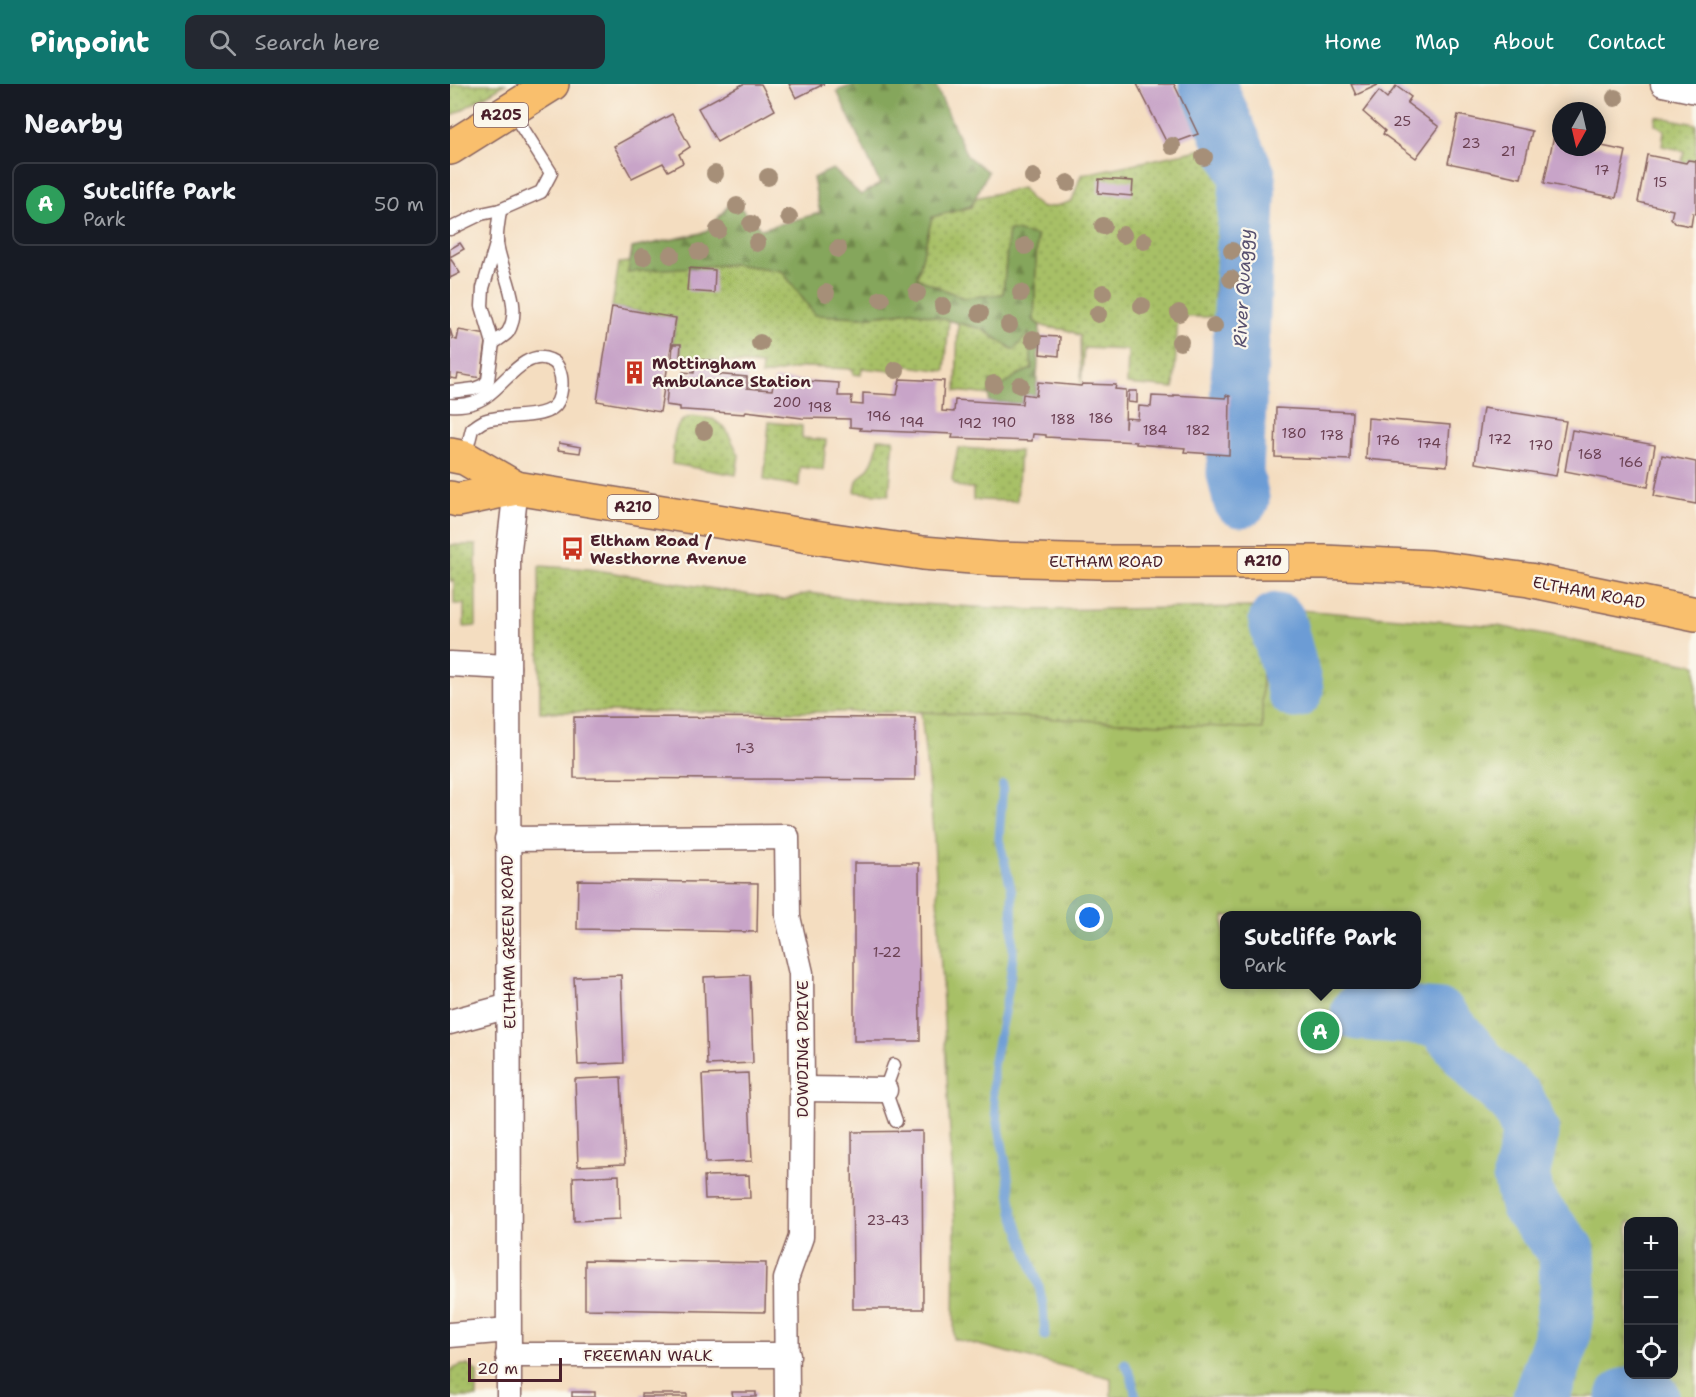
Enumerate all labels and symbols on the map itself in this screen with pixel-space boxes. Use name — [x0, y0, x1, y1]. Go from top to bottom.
north arrow — [1552, 102, 1606, 156]
road number: A205 — [474, 103, 528, 127]
house number: 25 — [1393, 112, 1411, 130]
house number: 23 — [1462, 134, 1480, 152]
house number: 21 — [1501, 142, 1515, 160]
house number: 17 — [1595, 161, 1609, 179]
house number: 15 — [1653, 173, 1667, 191]
water label: River Quaggy — [1228, 228, 1258, 348]
place label: Mottingham Ambulance Station — [652, 353, 811, 392]
building icon: Mottingham Ambulance Station — [621, 359, 647, 385]
house number: 200 — [773, 393, 801, 411]
house number: 198 — [808, 398, 832, 416]
house number: 196 — [867, 407, 891, 425]
house number: 186 — [1089, 409, 1113, 427]
house number: 188 — [1051, 410, 1075, 428]
house number: 194 — [900, 413, 924, 431]
house number: 190 — [992, 413, 1016, 431]
house number: 192 — [958, 414, 982, 432]
house number: 184 — [1143, 421, 1168, 439]
house number: 182 — [1186, 421, 1210, 439]
house number: 180 — [1282, 424, 1306, 442]
house number: 178 — [1320, 426, 1344, 444]
house number: 172 — [1488, 430, 1512, 448]
house number: 176 — [1376, 431, 1400, 449]
house number: 174 — [1417, 434, 1441, 452]
house number: 170 — [1529, 436, 1553, 454]
house number: 168 — [1578, 445, 1602, 463]
house number: 166 — [1619, 453, 1643, 471]
road number: A210 — [608, 495, 658, 519]
place label: Eltham Road / Westhorne Avenue — [590, 530, 747, 569]
bus stop icon: Eltham Road / Westhorne Avenue — [559, 536, 585, 562]
road number: A210 — [1238, 549, 1288, 573]
street label: ELTHAM ROAD — [1049, 551, 1163, 572]
street label: ELTHAM ROAD — [1531, 571, 1647, 614]
house number: 1-3 — [735, 739, 755, 757]
street label: ELTHAM GREEN ROAD — [496, 855, 521, 1029]
your location — [1075, 903, 1104, 932]
house number: 1-22 — [873, 943, 901, 961]
street label: DOWDING DRIVE — [792, 980, 813, 1118]
pin: A — [1300, 1008, 1340, 1054]
house number: 23-43 — [866, 1211, 910, 1229]
street label: FREEMAN WALK — [584, 1345, 713, 1366]
scale bar — [468, 1355, 562, 1382]

